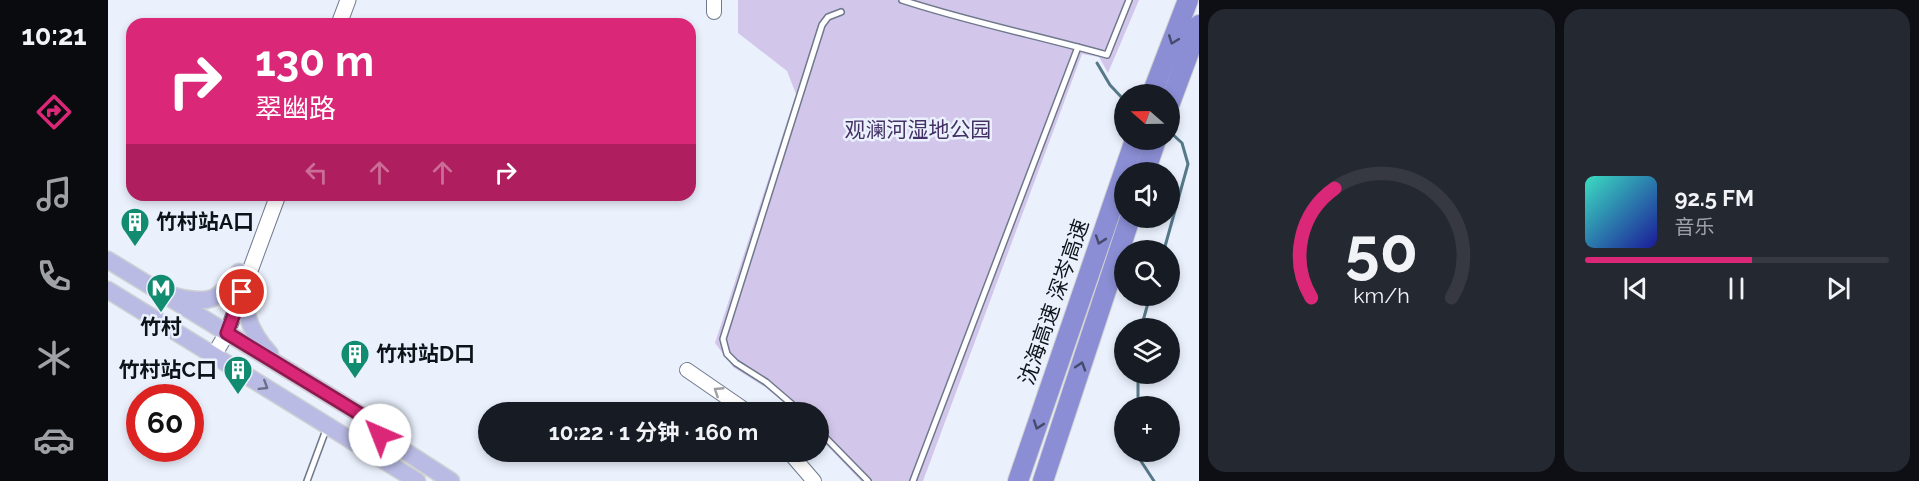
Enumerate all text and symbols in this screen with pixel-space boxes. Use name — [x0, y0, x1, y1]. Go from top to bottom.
text: 10:21 — [21, 20, 87, 51]
one-way arrow — [1168, 34, 1181, 45]
text: 130 m — [255, 37, 374, 86]
icon: right — [156, 42, 234, 120]
north arrow — [1114, 84, 1180, 150]
map controls — [1114, 84, 1180, 462]
icon: directions — [33, 91, 75, 133]
text: 翠幽路 — [255, 93, 336, 124]
park label: 观澜河湿地公园 — [845, 117, 992, 142]
icon: left — [300, 156, 333, 189]
icon: ahead — [363, 156, 396, 189]
icon: ahead — [426, 156, 459, 189]
icon: right — [489, 156, 522, 189]
button: sound — [1114, 162, 1180, 228]
icon: music — [33, 173, 75, 215]
text: 92.5 FM — [1675, 185, 1754, 211]
building icon: 竹村站A口 — [119, 206, 151, 248]
place label: 竹村站A口 — [156, 209, 254, 234]
text: 50 — [1345, 213, 1418, 287]
text: 音乐 — [1675, 215, 1715, 239]
street label: 沈海高速 深岑高速 — [1013, 216, 1094, 388]
one-way arrow — [1095, 234, 1108, 245]
button: search — [1114, 240, 1180, 306]
icon: phone — [33, 255, 75, 297]
pin — [216, 266, 267, 317]
metro station icon: 竹村 — [145, 272, 177, 314]
icon: previous — [1619, 272, 1652, 305]
icon: pause — [1720, 272, 1753, 305]
icon: next — [1822, 272, 1855, 305]
icon: arrive — [225, 275, 258, 308]
text: km/h — [1353, 283, 1410, 308]
place label: 竹村 — [140, 314, 182, 339]
button: layers — [1114, 318, 1180, 384]
icon: climate — [33, 337, 75, 379]
building icon: 竹村站D口 — [339, 338, 371, 380]
place label: 竹村站D口 — [376, 341, 475, 366]
building icon: 竹村站C口 — [222, 354, 254, 396]
place label: 竹村站C口 — [119, 357, 217, 382]
one-way arrow — [1074, 361, 1087, 372]
one-way arrow — [258, 378, 268, 390]
speed limit sign: 60 — [126, 384, 204, 462]
one-way arrow — [714, 386, 724, 398]
button: + — [1114, 396, 1180, 462]
position arrow — [348, 403, 412, 467]
icon: car — [33, 419, 75, 461]
text: 10:22 · 1 分钟 · 160 m — [549, 419, 758, 445]
one-way arrow — [1032, 419, 1045, 429]

